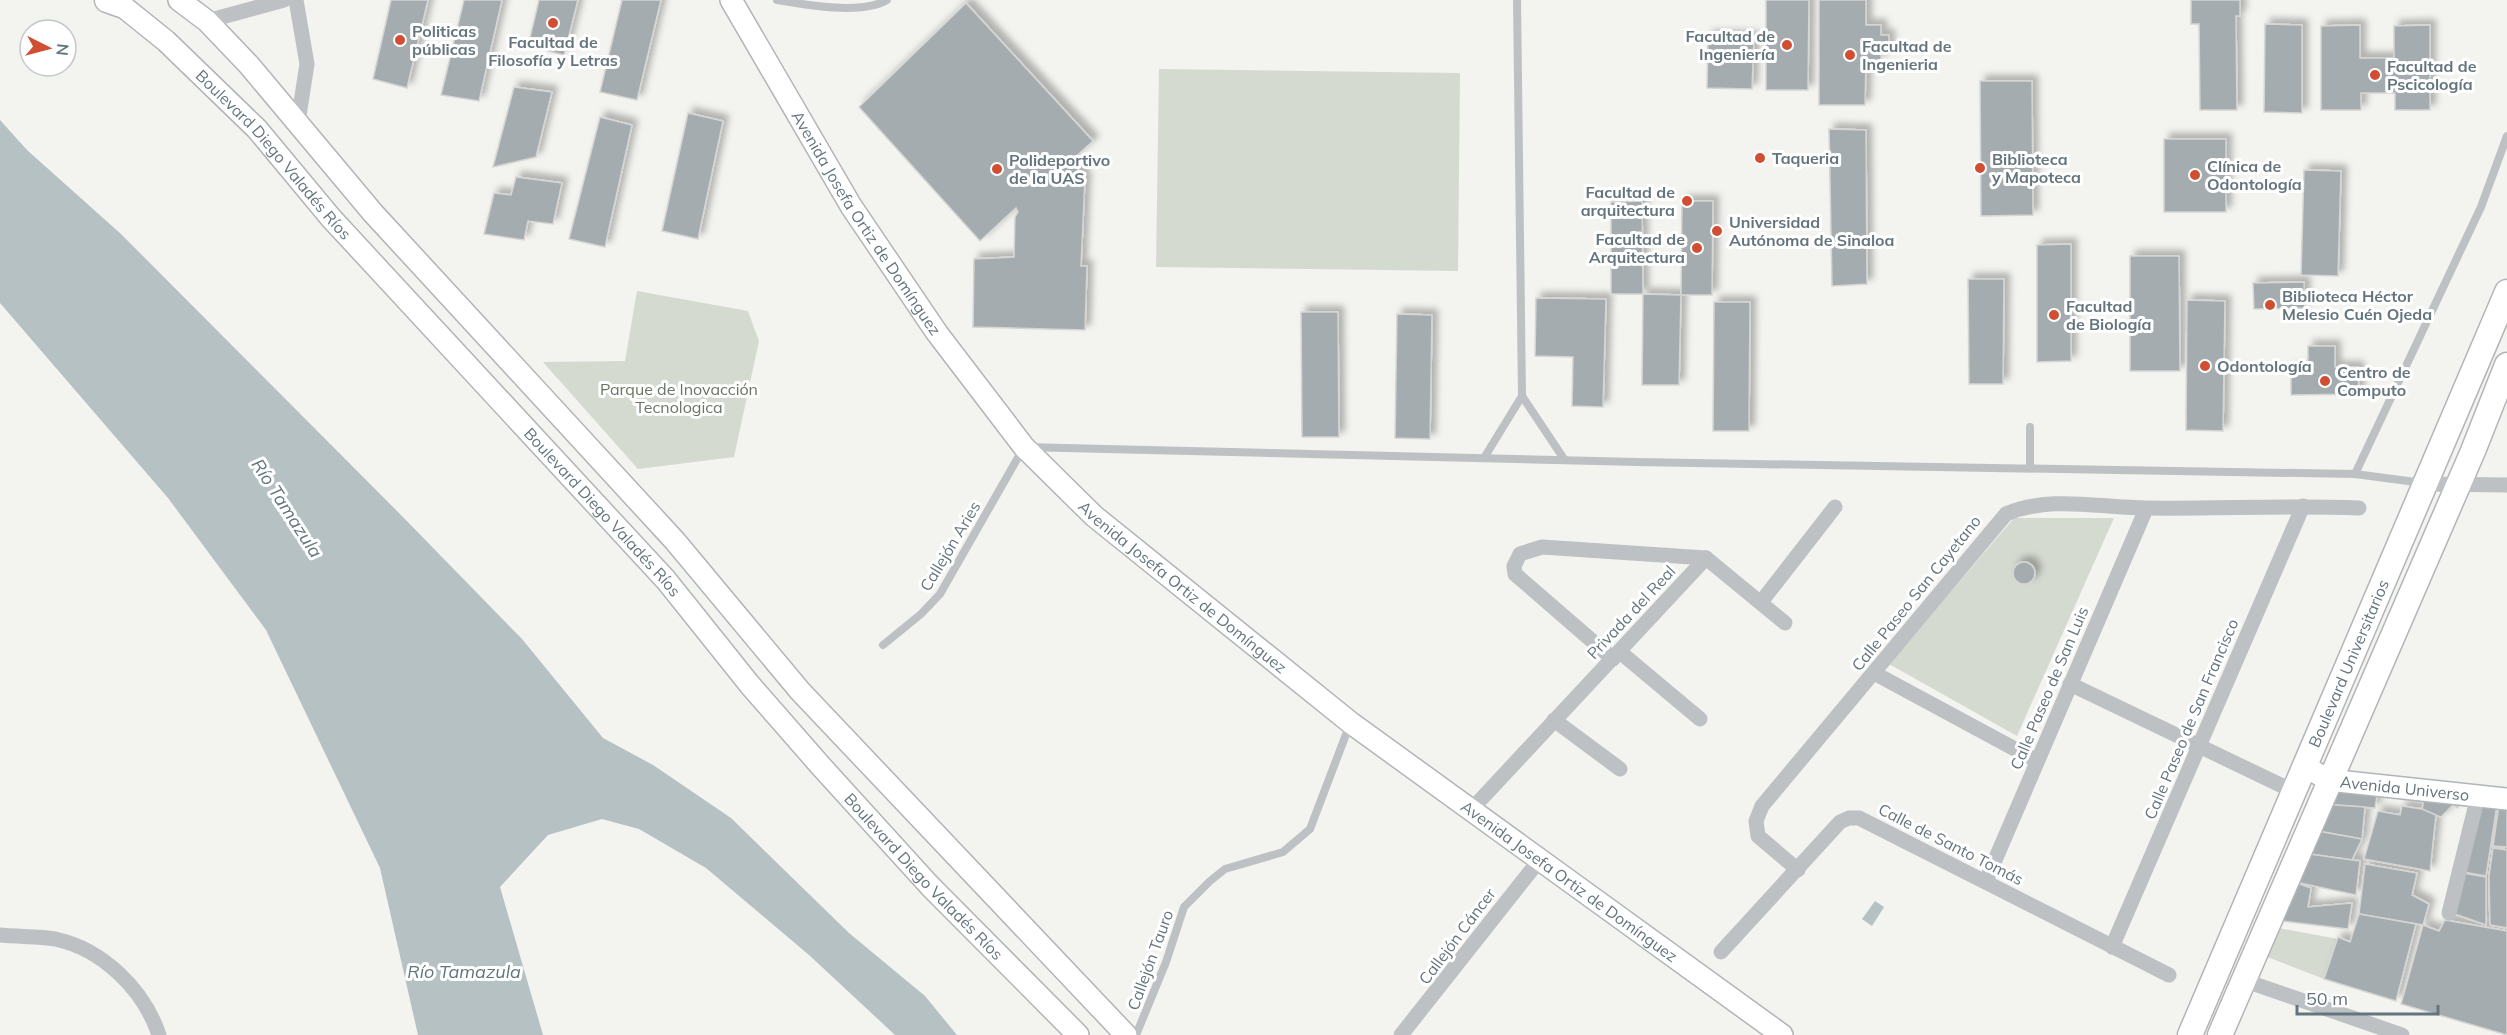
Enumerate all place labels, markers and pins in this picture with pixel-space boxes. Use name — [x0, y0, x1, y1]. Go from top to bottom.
marker: Facultad de Filosofía y Letras — [546, 16, 560, 30]
place label: Politicas públicas — [412, 21, 476, 59]
place label: Facultad de Ingeniería — [1685, 26, 1775, 64]
place label: Facultad de Filosofía y Letras — [488, 32, 618, 70]
marker: Politicas públicas — [393, 33, 407, 47]
place label: Facultad de Ingenieria — [1862, 36, 1952, 74]
marker: Facultad de Ingeniería — [1780, 38, 1794, 52]
marker: Facultad de Ingenieria — [1843, 48, 1857, 62]
place label: Facultad de Pscicología — [2387, 56, 2477, 94]
marker: Facultad de Pscicología — [2368, 68, 2382, 82]
place label: Taqueria — [1772, 148, 1839, 168]
place label: Biblioteca y Mapoteca — [1991, 149, 2081, 187]
place label: Polideportivo de la UAS — [1009, 150, 1110, 188]
marker: Taqueria — [1753, 151, 1767, 165]
place label: Clínica de Odontología — [2207, 156, 2302, 194]
marker: Biblioteca y Mapoteca — [1973, 161, 1987, 175]
marker: Polideportivo de la UAS — [990, 162, 1004, 176]
marker: Clínica de Odontología — [2188, 168, 2202, 182]
place label: Facultad de arquitectura — [1581, 182, 1675, 220]
marker: Facultad de arquitectura — [1680, 194, 1694, 208]
place label: Universidad Autónoma de Sinaloa — [1729, 212, 1895, 250]
marker: Universidad Autónoma de Sinaloa — [1710, 224, 1724, 238]
place label: Facultad de Arquitectura — [1589, 229, 1685, 267]
marker: Facultad de Arquitectura — [1690, 241, 1704, 255]
place label: Biblioteca Héctor Melesio Cuén Ojeda — [2282, 286, 2432, 324]
place label: Facultad de Biología — [2066, 296, 2151, 334]
marker: Biblioteca Héctor Melesio Cuén Ojeda — [2263, 298, 2277, 312]
marker: Facultad de Biología — [2047, 308, 2061, 322]
place label: Odontología — [2217, 356, 2312, 376]
marker: Odontología — [2198, 359, 2212, 373]
place label: Centro de Computo — [2337, 362, 2411, 400]
marker: Centro de Computo — [2318, 374, 2332, 388]

